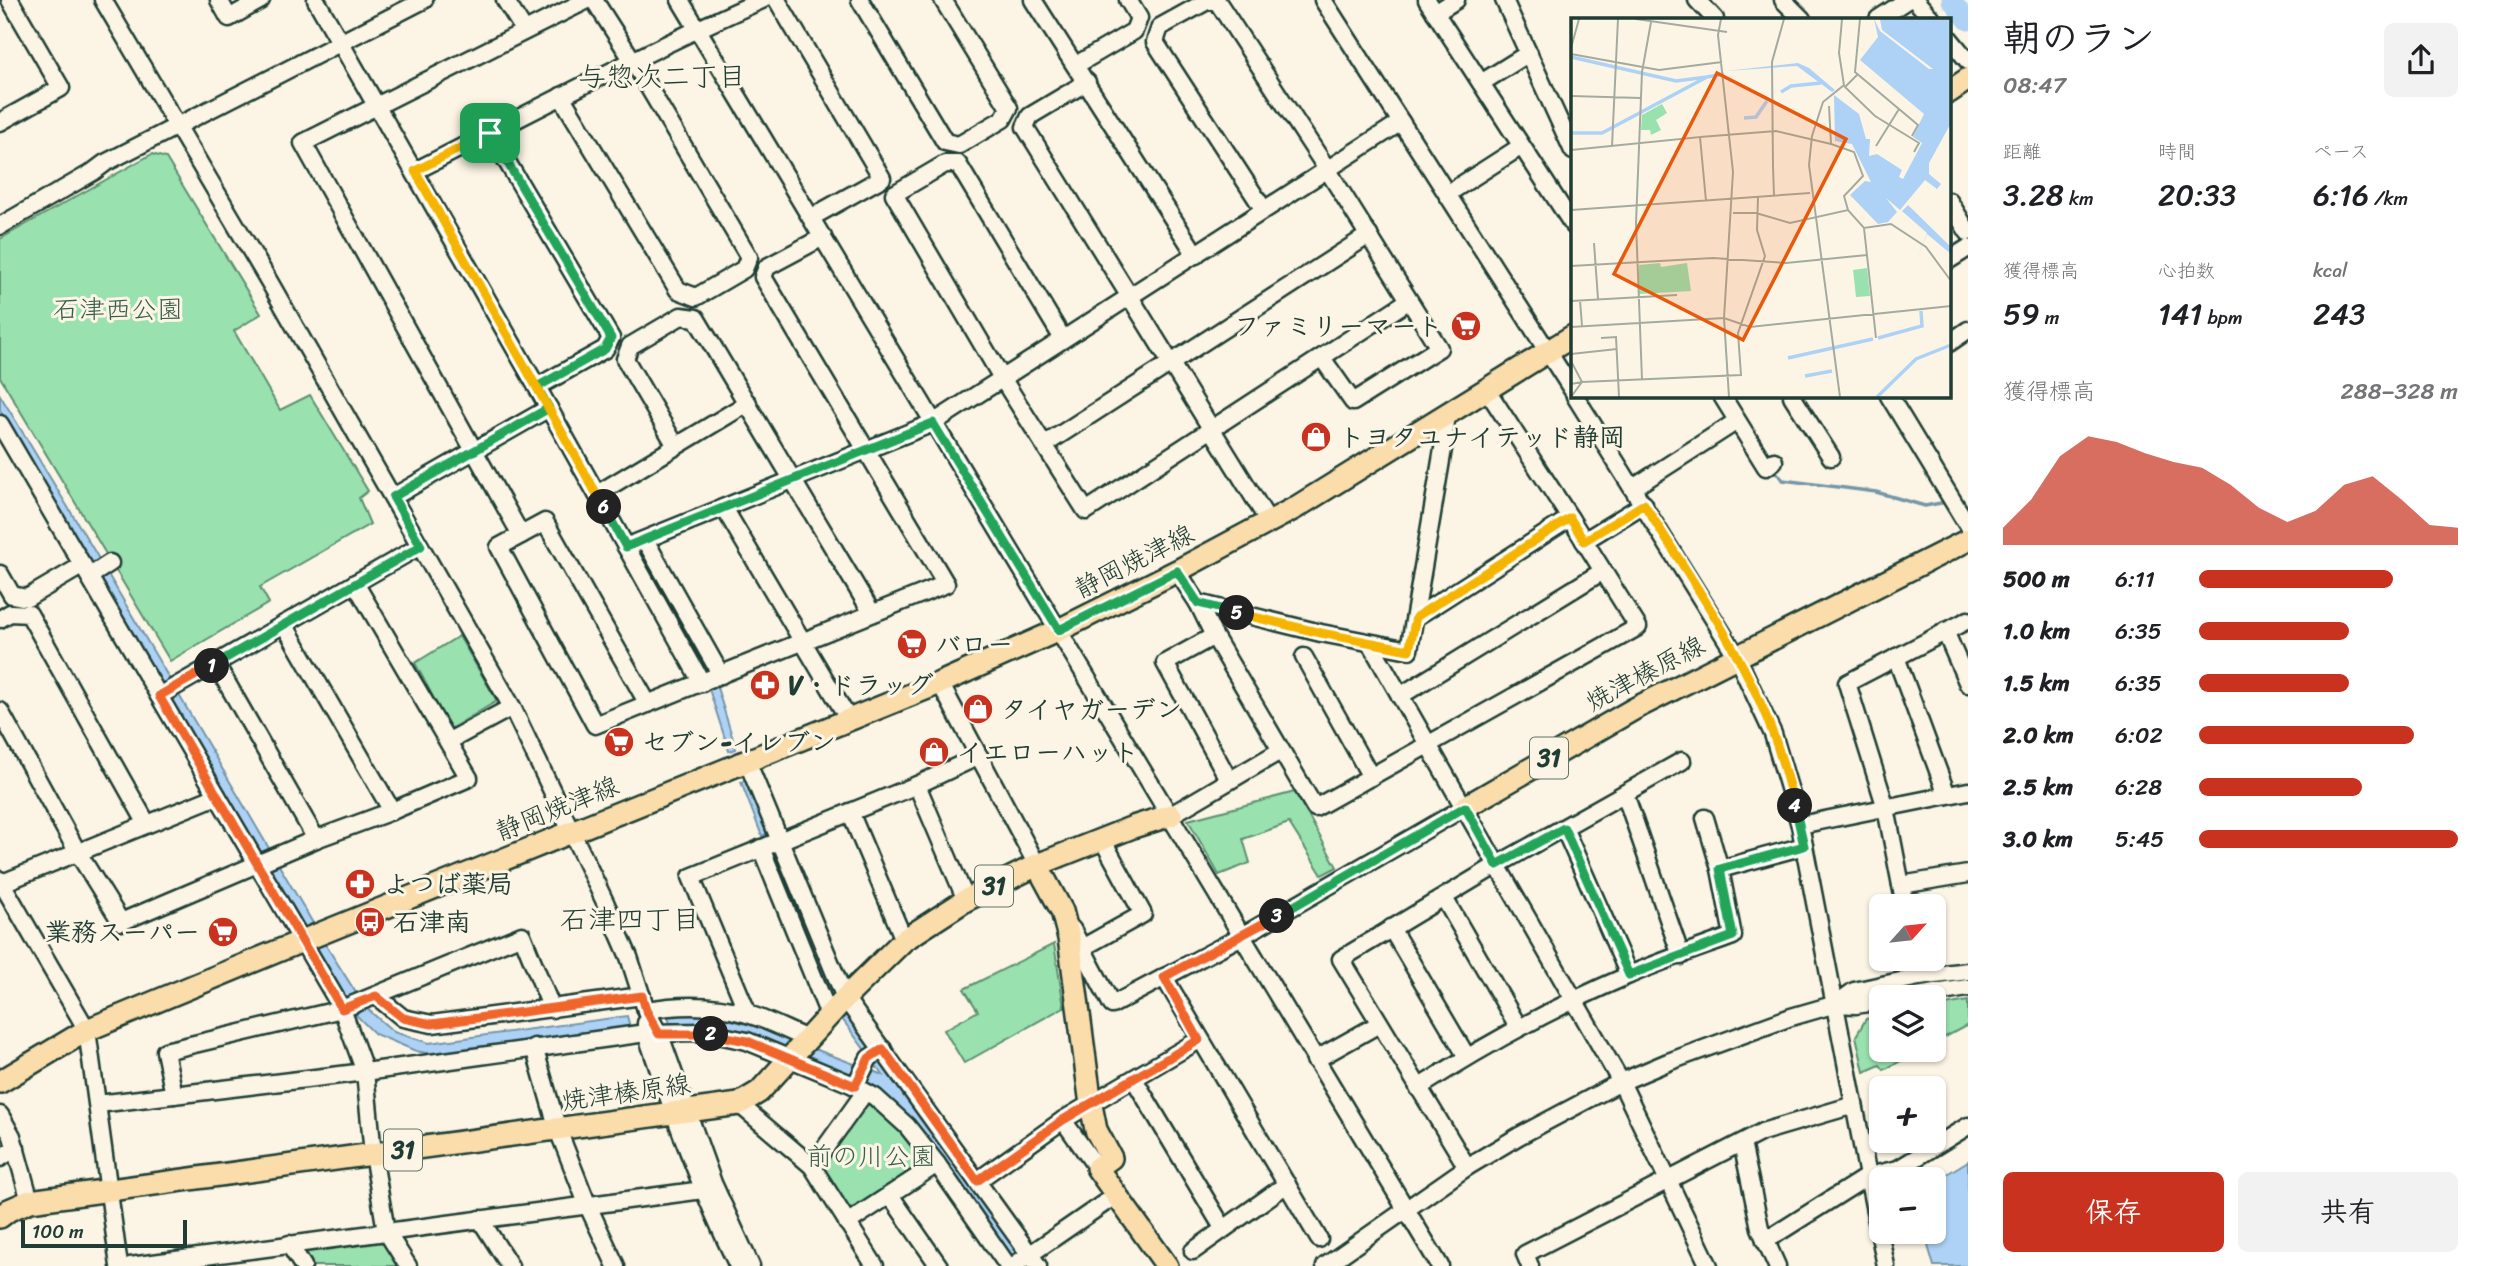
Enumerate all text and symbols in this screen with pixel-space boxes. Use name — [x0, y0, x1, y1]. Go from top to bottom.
text: 朝のラン — [2003, 5, 2155, 72]
inset map — [1571, 18, 1951, 397]
button: share — [2384, 23, 2458, 97]
district label: 与惣次二丁目 — [578, 52, 746, 101]
text: 08:47 — [2003, 65, 2066, 106]
pin — [460, 103, 520, 163]
icon: arrive — [471, 114, 509, 152]
text: 距離 — [2003, 135, 2041, 168]
text: 時間 — [2158, 135, 2196, 168]
text: ペース — [2313, 135, 2369, 168]
text: 3.28 — [2003, 168, 2064, 222]
text: 20:33 — [2158, 168, 2236, 222]
text: 6:16 — [2313, 168, 2369, 222]
text: km — [2064, 182, 2094, 215]
text: /km — [2369, 182, 2408, 215]
text: 獲得標高 — [2003, 254, 2079, 287]
text: 心拍数 — [2158, 254, 2215, 287]
text: kcal — [2313, 254, 2348, 287]
park label: 石津西公園 — [53, 286, 183, 332]
text: 59 — [2003, 287, 2040, 341]
text: 141 — [2158, 287, 2203, 341]
text: 243 — [2313, 287, 2366, 341]
text: m — [2040, 301, 2059, 334]
text: bpm — [2203, 301, 2243, 334]
place label: ファミリーマート — [1234, 303, 1443, 349]
supermarket icon: ファミリーマート — [1449, 309, 1483, 343]
text: 獲得標高 — [2003, 371, 2095, 412]
text: 288–328 m — [2341, 371, 2458, 412]
place label: トヨタユナイテッド静岡 — [1339, 414, 1625, 460]
shop icon: トヨタユナイテッド静岡 — [1299, 420, 1333, 454]
pin: 6 — [586, 490, 622, 524]
text: 6 — [598, 490, 609, 523]
street label: 静岡焼津線 — [1066, 511, 1202, 611]
text: 500 m — [2003, 559, 2070, 600]
text: 6:11 — [2115, 559, 2155, 600]
pin: 5 — [1220, 596, 1254, 630]
text: 5 — [1231, 596, 1242, 629]
text: 1.0 km — [2003, 611, 2070, 652]
text: 6:35 — [2115, 611, 2162, 652]
place label: バロー — [935, 621, 1013, 667]
street label: 焼津榛原線 — [1577, 622, 1713, 724]
supermarket icon: バロー — [895, 627, 929, 661]
pin: 1 — [194, 648, 230, 684]
text: 1 — [207, 649, 216, 682]
place label: V・ドラッグ — [788, 662, 933, 708]
text: 1.5 km — [2003, 663, 2070, 704]
text: 6:35 — [2115, 663, 2162, 704]
pharmacy icon: V・ドラッグ — [748, 668, 782, 702]
place label: タイヤガーデン — [1001, 686, 1182, 732]
shop icon: タイヤガーデン — [961, 692, 995, 726]
text: 2.0 km — [2003, 715, 2074, 756]
text: 6:02 — [2115, 715, 2163, 756]
place label: セブン-イレブン — [642, 719, 836, 765]
supermarket icon: セブン-イレブン — [602, 725, 636, 759]
place label: イエローハット — [957, 729, 1139, 775]
shop icon: イエローハット — [917, 735, 951, 769]
road number: 31 — [1530, 738, 1568, 778]
street label: 静岡焼津線 — [488, 762, 626, 854]
text: 2.5 km — [2003, 767, 2073, 808]
text: 6:28 — [2115, 767, 2162, 808]
pin: 4 — [1778, 788, 1812, 824]
text: 4 — [1789, 789, 1800, 822]
text: 3.0 km — [2003, 819, 2073, 860]
text: 5:45 — [2115, 819, 2164, 860]
place label: よつば薬局 — [383, 861, 513, 907]
road number: 31 — [975, 866, 1013, 906]
pharmacy icon: よつば薬局 — [343, 867, 377, 901]
north arrow — [1869, 894, 1946, 971]
map controls — [1869, 894, 1946, 1244]
district label: 石津四丁目 — [560, 895, 700, 944]
pin: 3 — [1260, 898, 1294, 934]
place label: 石津南 — [393, 899, 471, 945]
text: 3 — [1271, 899, 1282, 932]
bus stop icon: 石津南 — [353, 905, 387, 939]
place label: 業務スーパー — [45, 909, 200, 955]
supermarket icon: 業務スーパー — [206, 915, 240, 949]
button: layers — [1869, 985, 1946, 1062]
pin: 2 — [694, 1016, 728, 1052]
text: 2 — [705, 1017, 716, 1050]
street label: 焼津榛原線 — [558, 1060, 694, 1124]
button: + — [1869, 1076, 1946, 1153]
road number: 31 — [384, 1130, 422, 1170]
park label: 前の川公園 — [806, 1133, 936, 1179]
button: − — [1869, 1167, 1946, 1244]
button: 保存 — [2003, 1172, 2224, 1252]
button: 共有 — [2238, 1172, 2458, 1252]
text: 100 m — [32, 1215, 84, 1248]
scale bar — [21, 1217, 187, 1249]

